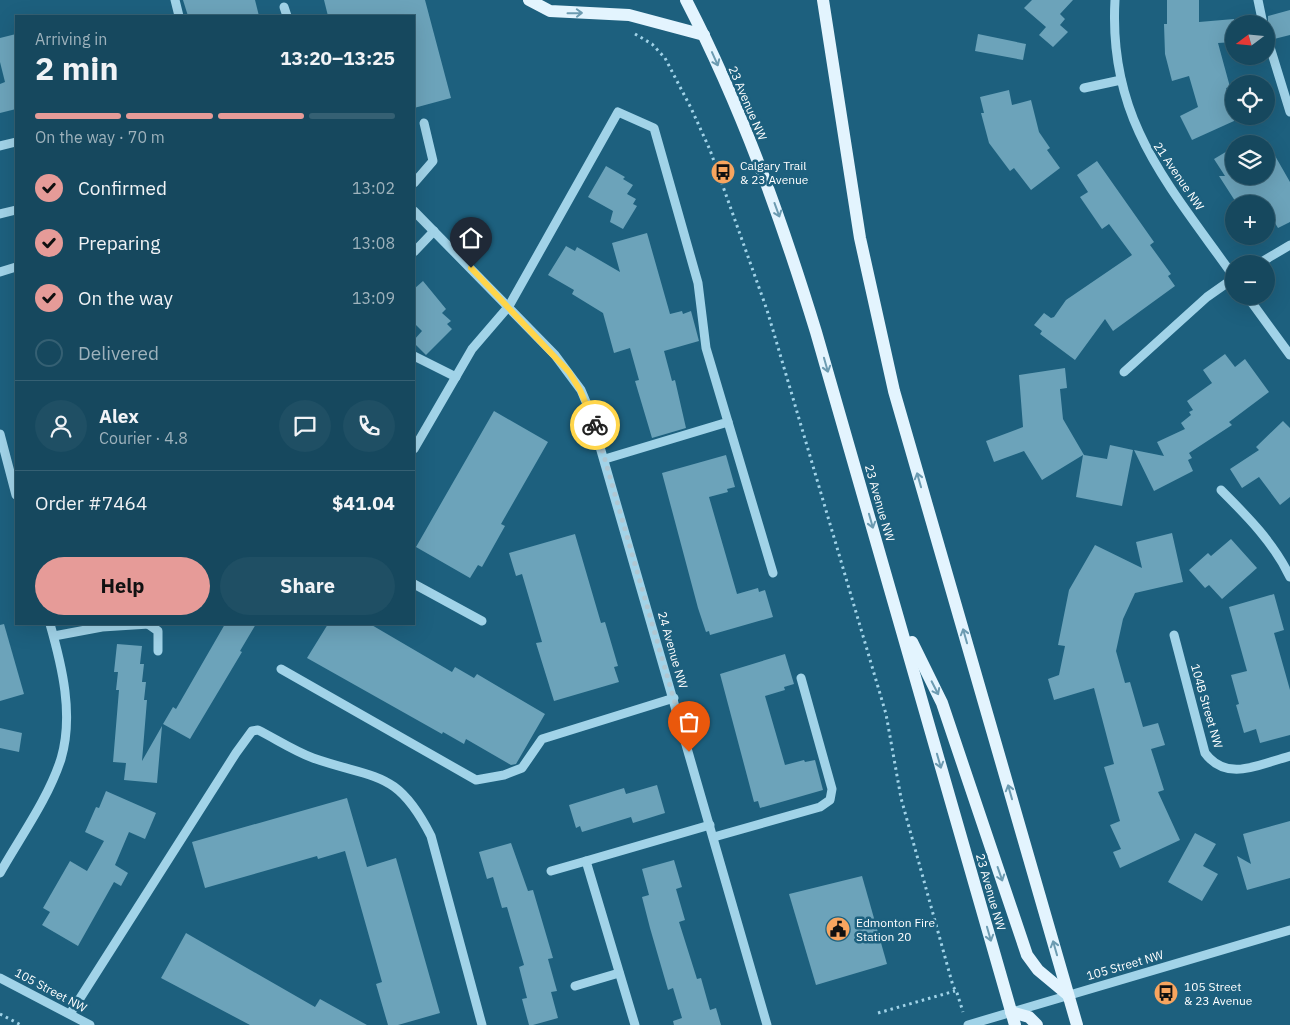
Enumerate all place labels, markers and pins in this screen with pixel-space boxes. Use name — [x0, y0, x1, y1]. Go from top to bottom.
place label: Calgary Trail & 23 Avenue — [740, 158, 809, 187]
bus stop icon: Calgary Trail & 23 Avenue — [710, 159, 736, 185]
pin — [450, 217, 492, 268]
pin — [668, 701, 710, 752]
place label: Edmonton Fire Station 20 — [856, 915, 935, 944]
public building icon: Edmonton Fire Station 20 — [825, 916, 851, 942]
place label: 105 Street & 23 Avenue — [1184, 979, 1253, 1008]
bus stop icon: 105 Street & 23 Avenue — [1153, 980, 1179, 1006]

